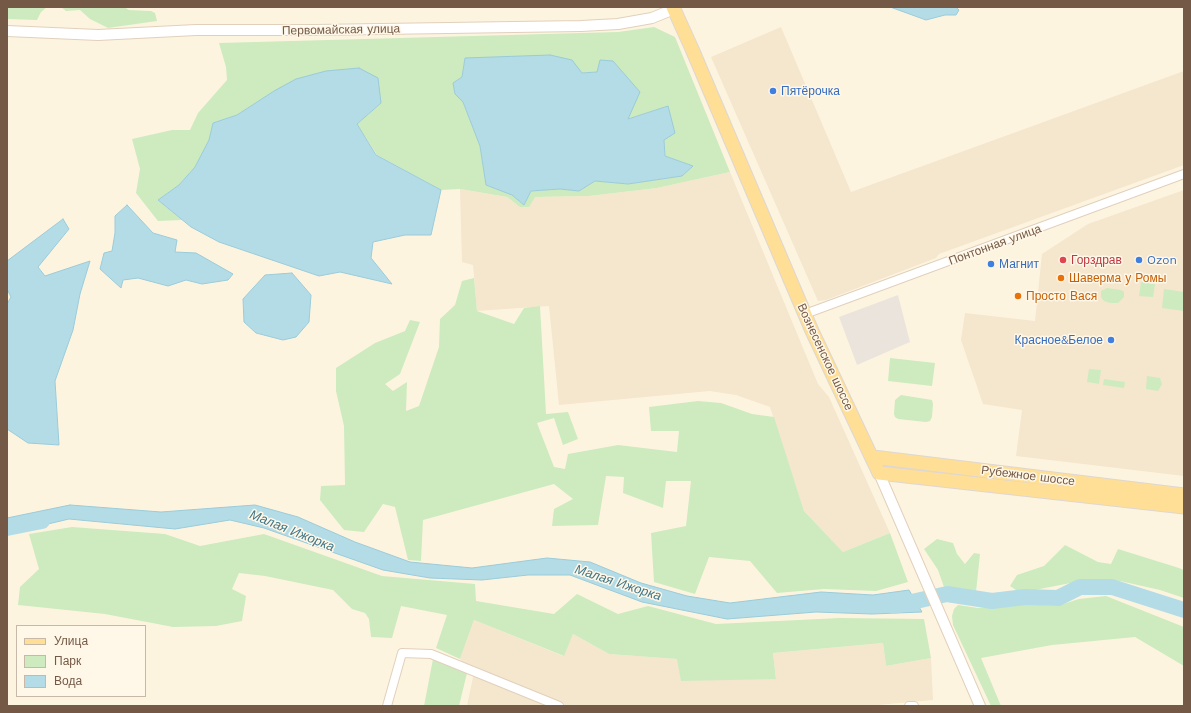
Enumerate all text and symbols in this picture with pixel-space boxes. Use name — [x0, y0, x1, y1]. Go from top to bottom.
street label: Первомайская улица — [282, 22, 400, 38]
place label: Пятёрочка — [781, 84, 840, 98]
marker: Пятёрочка — [768, 86, 778, 96]
street label: Понтонная улица — [947, 222, 1043, 268]
place label: Горздрав — [1071, 253, 1122, 267]
place label: Ozon — [1147, 253, 1177, 267]
marker: Горздрав — [1058, 255, 1068, 265]
marker: Ozon — [1134, 255, 1144, 265]
place label: Магнит — [999, 257, 1039, 271]
marker: Магнит — [986, 259, 996, 269]
place label: Шаверма у Ромы — [1069, 271, 1166, 285]
marker: Шаверма у Ромы — [1056, 273, 1066, 283]
place label: Просто Вася — [1026, 289, 1097, 303]
marker: Просто Вася — [1013, 291, 1023, 301]
street label: Вознесенское шоссе — [794, 301, 856, 413]
place label: Красное&Белое — [1015, 333, 1103, 347]
marker: Красное&Белое — [1106, 335, 1116, 345]
street label: Рубежное шоссе — [980, 463, 1076, 489]
water label: Малая Ижорка — [247, 507, 337, 555]
water label: Малая Ижорка — [573, 562, 663, 604]
legend — [16, 625, 146, 697]
text: Улица — [54, 634, 88, 648]
text: Парк — [54, 654, 81, 668]
text: Вода — [54, 674, 82, 688]

